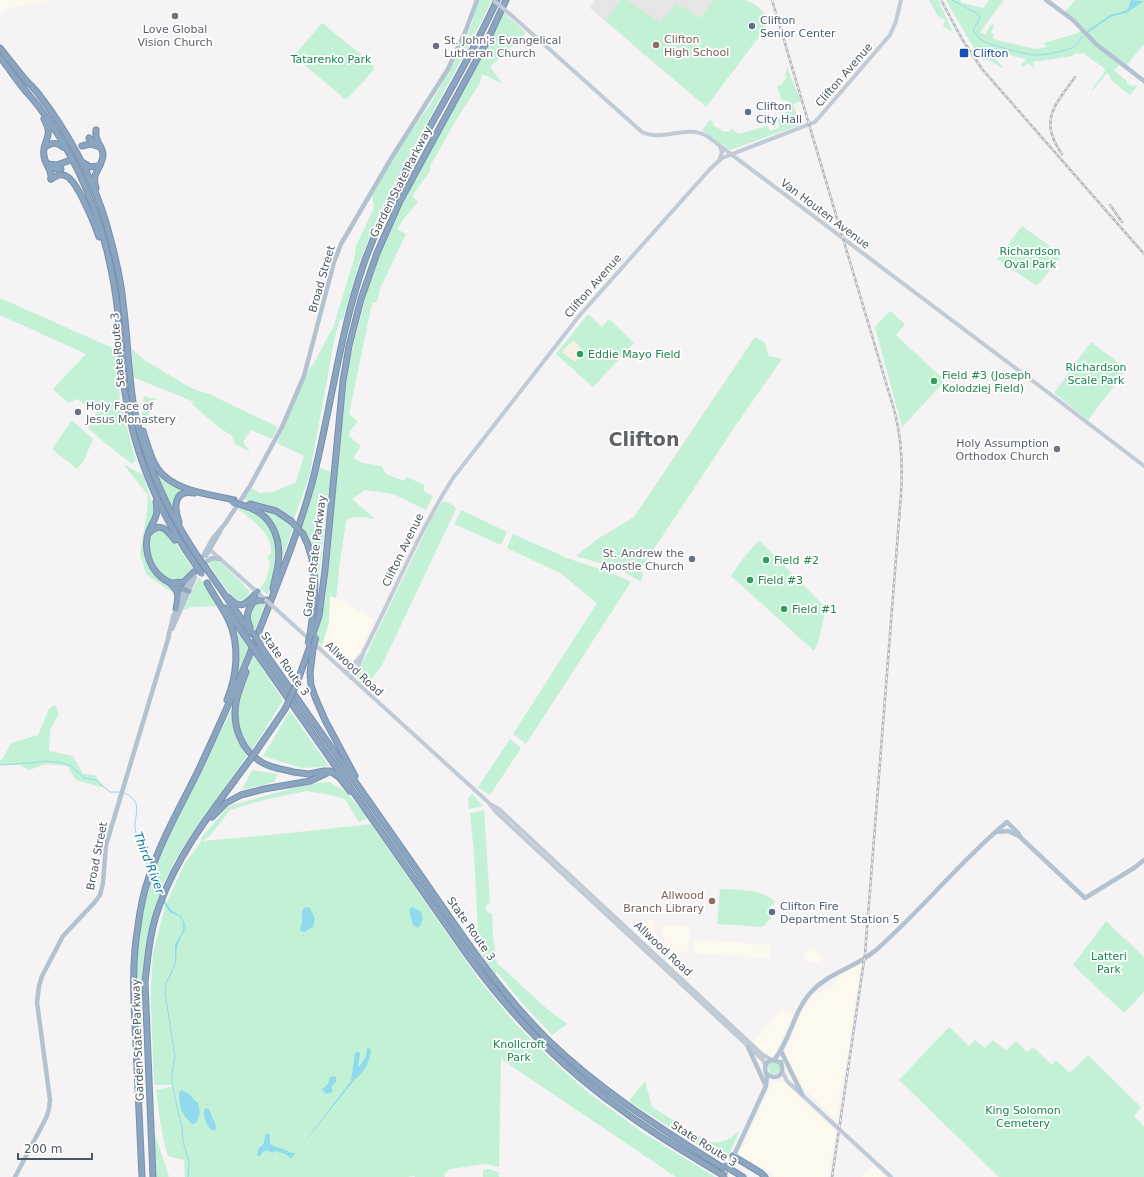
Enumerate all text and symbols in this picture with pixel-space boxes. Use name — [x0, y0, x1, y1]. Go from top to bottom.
marker: Love Global Vision Church — [170, 11, 180, 21]
place label: Clifton Senior Center — [760, 14, 836, 40]
marker: Clifton Senior Center — [747, 21, 757, 31]
place label: Love Global Vision Church — [137, 23, 213, 49]
place label: Clifton High School — [664, 33, 729, 59]
place label: St. John's Evangelical Lutheran Church — [444, 34, 561, 60]
marker: Clifton High School — [651, 40, 661, 50]
street label: Clifton Avenue — [813, 40, 875, 109]
marker: St. John's Evangelical Lutheran Church — [431, 41, 441, 51]
marker: Clifton — [958, 47, 970, 59]
place label: Clifton — [973, 47, 1009, 60]
park label: Tatarenko Park — [290, 53, 372, 66]
place label: Clifton City Hall — [756, 100, 802, 126]
marker: Clifton City Hall — [743, 107, 753, 117]
street label: Garden State Parkway — [367, 124, 435, 240]
street label: Van Houten Avenue — [778, 176, 872, 252]
street label: Broad Street — [306, 243, 338, 314]
park label: Richardson Oval Park — [999, 245, 1061, 271]
street label: Clifton Avenue — [562, 251, 624, 320]
street label: State Route 3 — [108, 312, 128, 388]
place label: Eddie Mayo Field — [588, 348, 681, 361]
marker: Eddie Mayo Field — [575, 349, 585, 359]
park label: Richardson Scale Park — [1065, 361, 1127, 387]
place label: Field #3 (Joseph Kolodziej Field) — [942, 369, 1031, 395]
marker: Field #3 (Joseph Kolodziej Field) — [929, 376, 939, 386]
place label: Holy Face of Jesus Monastery — [85, 400, 176, 426]
marker: Holy Face of Jesus Monastery — [73, 407, 83, 417]
district label: Clifton — [609, 428, 679, 450]
place label: Holy Assumption Orthodox Church — [956, 437, 1049, 463]
marker: Holy Assumption Orthodox Church — [1052, 444, 1062, 454]
street label: Garden State Parkway — [301, 494, 329, 618]
street label: Clifton Avenue — [380, 511, 426, 589]
place label: St. Andrew the Apostle Church — [600, 547, 684, 573]
marker: St. Andrew the Apostle Church — [687, 554, 697, 564]
place label: Field #2 — [774, 554, 819, 567]
marker: Field #2 — [761, 555, 771, 565]
place label: Field #3 — [758, 574, 803, 587]
marker: Field #3 — [745, 575, 755, 585]
place label: Field #1 — [792, 603, 837, 616]
marker: Field #1 — [779, 604, 789, 614]
street label: State Route 3 — [258, 630, 312, 698]
street label: Allwood Road — [322, 639, 386, 699]
street label: Broad Street — [84, 820, 110, 891]
water label: Third River — [131, 830, 168, 897]
place label: Allwood Branch Library — [623, 889, 704, 915]
street label: State Route 3 — [444, 895, 498, 963]
marker: Allwood Branch Library — [707, 896, 717, 906]
place label: Clifton Fire Department Station 5 — [780, 900, 900, 926]
marker: Clifton Fire Department Station 5 — [767, 907, 777, 917]
street label: Allwood Road — [631, 919, 695, 979]
park label: Latteri Park — [1091, 950, 1127, 976]
street label: Garden State Parkway — [129, 978, 147, 1101]
park label: Knollcroft Park — [493, 1038, 546, 1064]
park label: King Solomon Cemetery — [985, 1104, 1061, 1130]
street label: State Route 3 — [669, 1119, 739, 1169]
scale bar — [18, 1135, 92, 1161]
text: 200 m — [24, 1142, 62, 1156]

